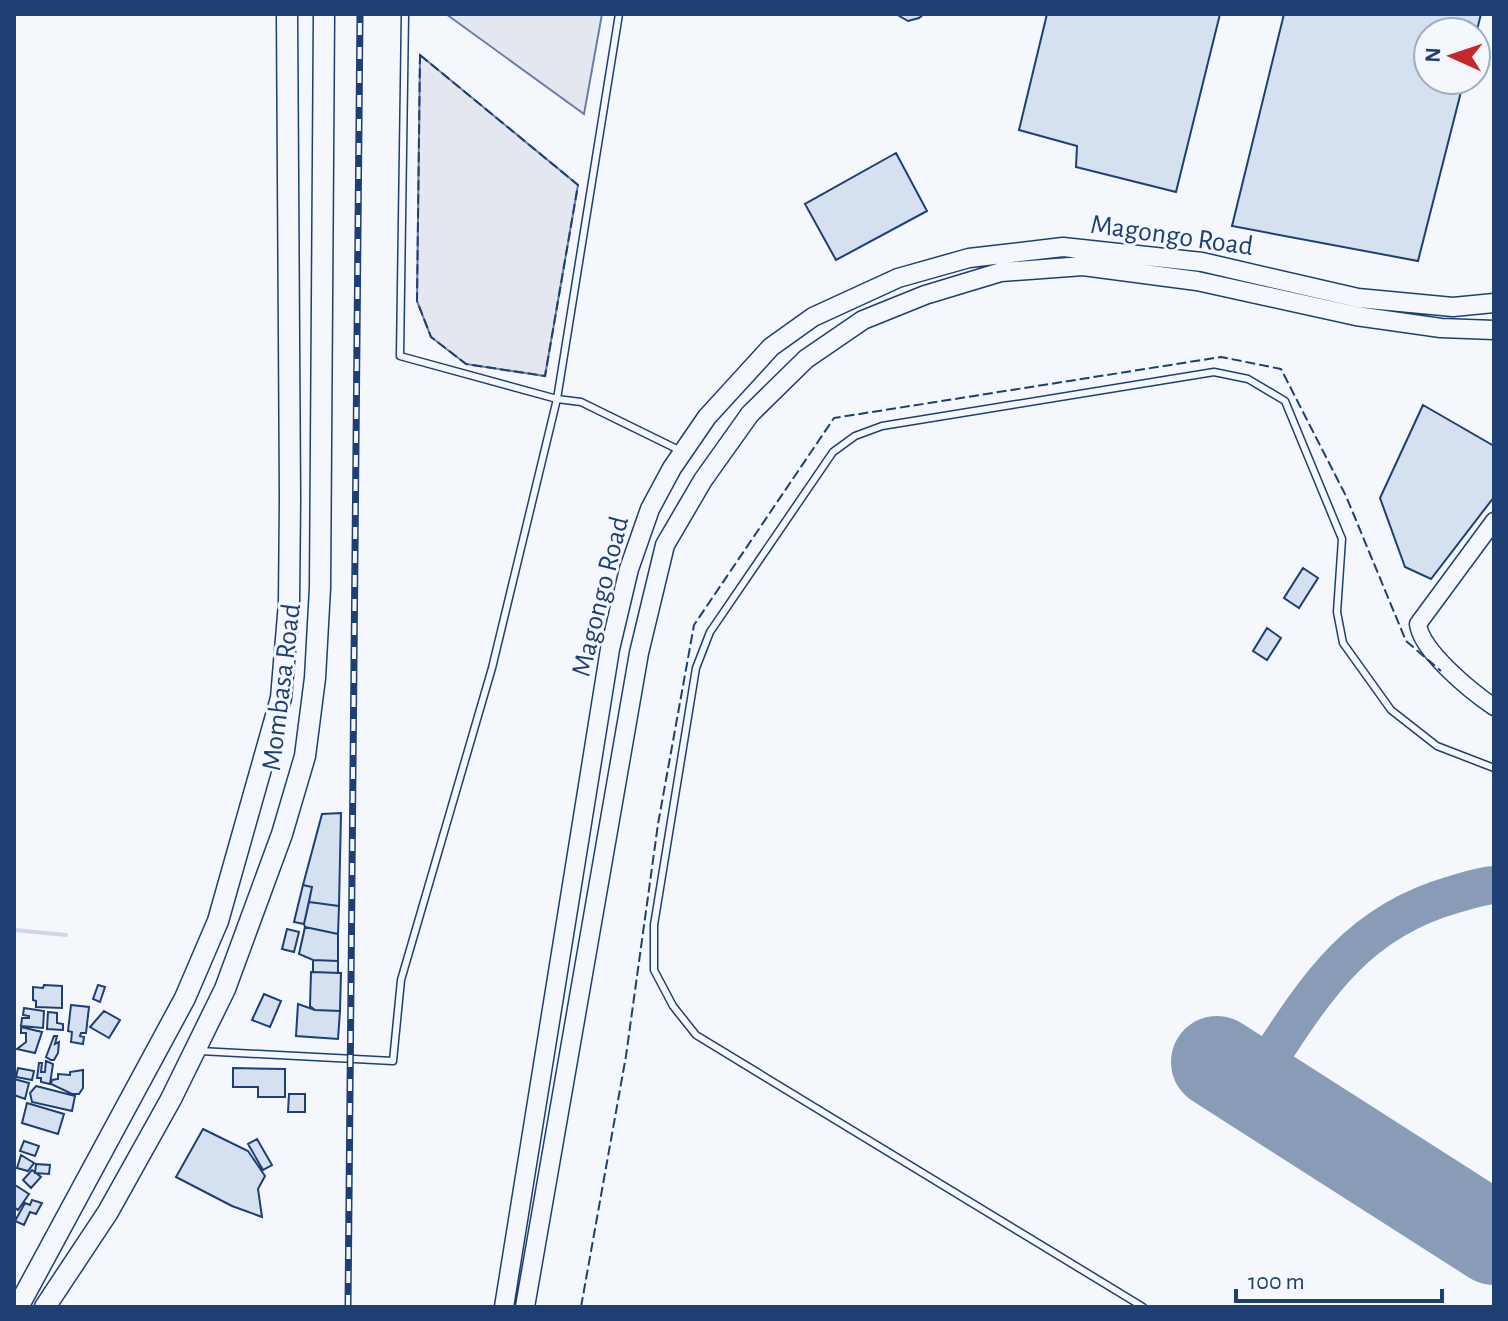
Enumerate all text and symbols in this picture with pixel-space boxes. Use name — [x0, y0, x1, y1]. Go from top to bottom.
north arrow — [1412, 16, 1492, 96]
text: N — [1422, 47, 1444, 63]
street label: Magongo Road — [1089, 211, 1255, 261]
street label: Magongo Road — [568, 514, 634, 679]
street label: Mombasa Road — [258, 602, 306, 772]
scale bar — [1236, 1253, 1442, 1303]
text: 100 m — [1248, 1270, 1305, 1294]

